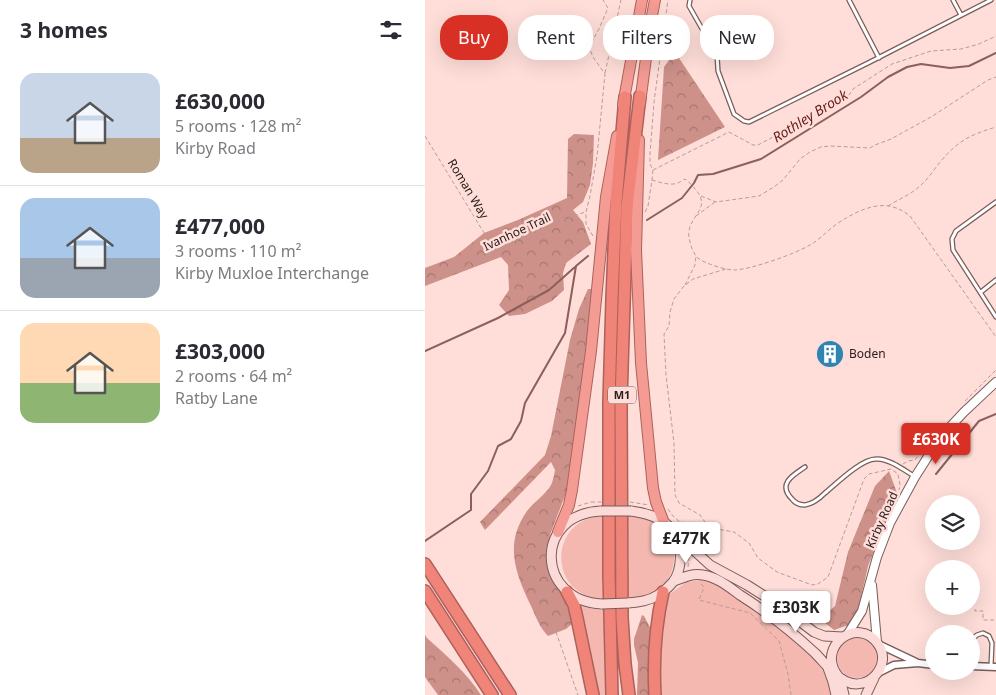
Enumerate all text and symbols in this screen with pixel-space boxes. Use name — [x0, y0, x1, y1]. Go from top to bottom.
chip: Buy — [440, 15, 508, 60]
chip: Rent — [518, 15, 593, 60]
chip: Filters — [603, 15, 690, 60]
chip: New — [700, 15, 774, 60]
text: 3 homes — [20, 16, 108, 44]
icon: filters — [377, 16, 405, 44]
water label: Rothley Brook — [768, 84, 852, 146]
text: £630,000 — [175, 87, 265, 115]
icon: home — [60, 93, 120, 153]
text: 5 rooms · 128 m² — [175, 115, 301, 137]
text: Kirby Road — [175, 137, 256, 159]
street label: Roman Way — [444, 156, 493, 223]
street label: Ivanhoe Trail — [480, 209, 553, 255]
text: £477,000 — [175, 212, 265, 240]
icon: home — [60, 218, 120, 278]
text: 3 rooms · 110 m² — [175, 240, 301, 262]
text: Kirby Muxloe Interchange — [175, 262, 369, 284]
text: £303,000 — [175, 337, 265, 365]
building icon: Boden — [815, 339, 845, 369]
icon: home — [60, 343, 120, 403]
place label: Boden — [849, 345, 886, 362]
text: 2 rooms · 64 m² — [175, 365, 292, 387]
road number: M1 — [608, 386, 636, 404]
text: Ratby Lane — [175, 387, 258, 409]
pin: £630K — [901, 422, 971, 465]
text: £630K — [912, 428, 960, 450]
street label: Kirby Road — [861, 489, 902, 551]
map controls — [925, 495, 980, 680]
button: layers — [925, 495, 980, 550]
pin: £477K — [651, 522, 721, 564]
text: £477K — [662, 527, 710, 549]
button: + — [925, 560, 980, 615]
pin: £303K — [761, 590, 831, 633]
text: £303K — [772, 596, 820, 618]
button: − — [925, 625, 980, 680]

